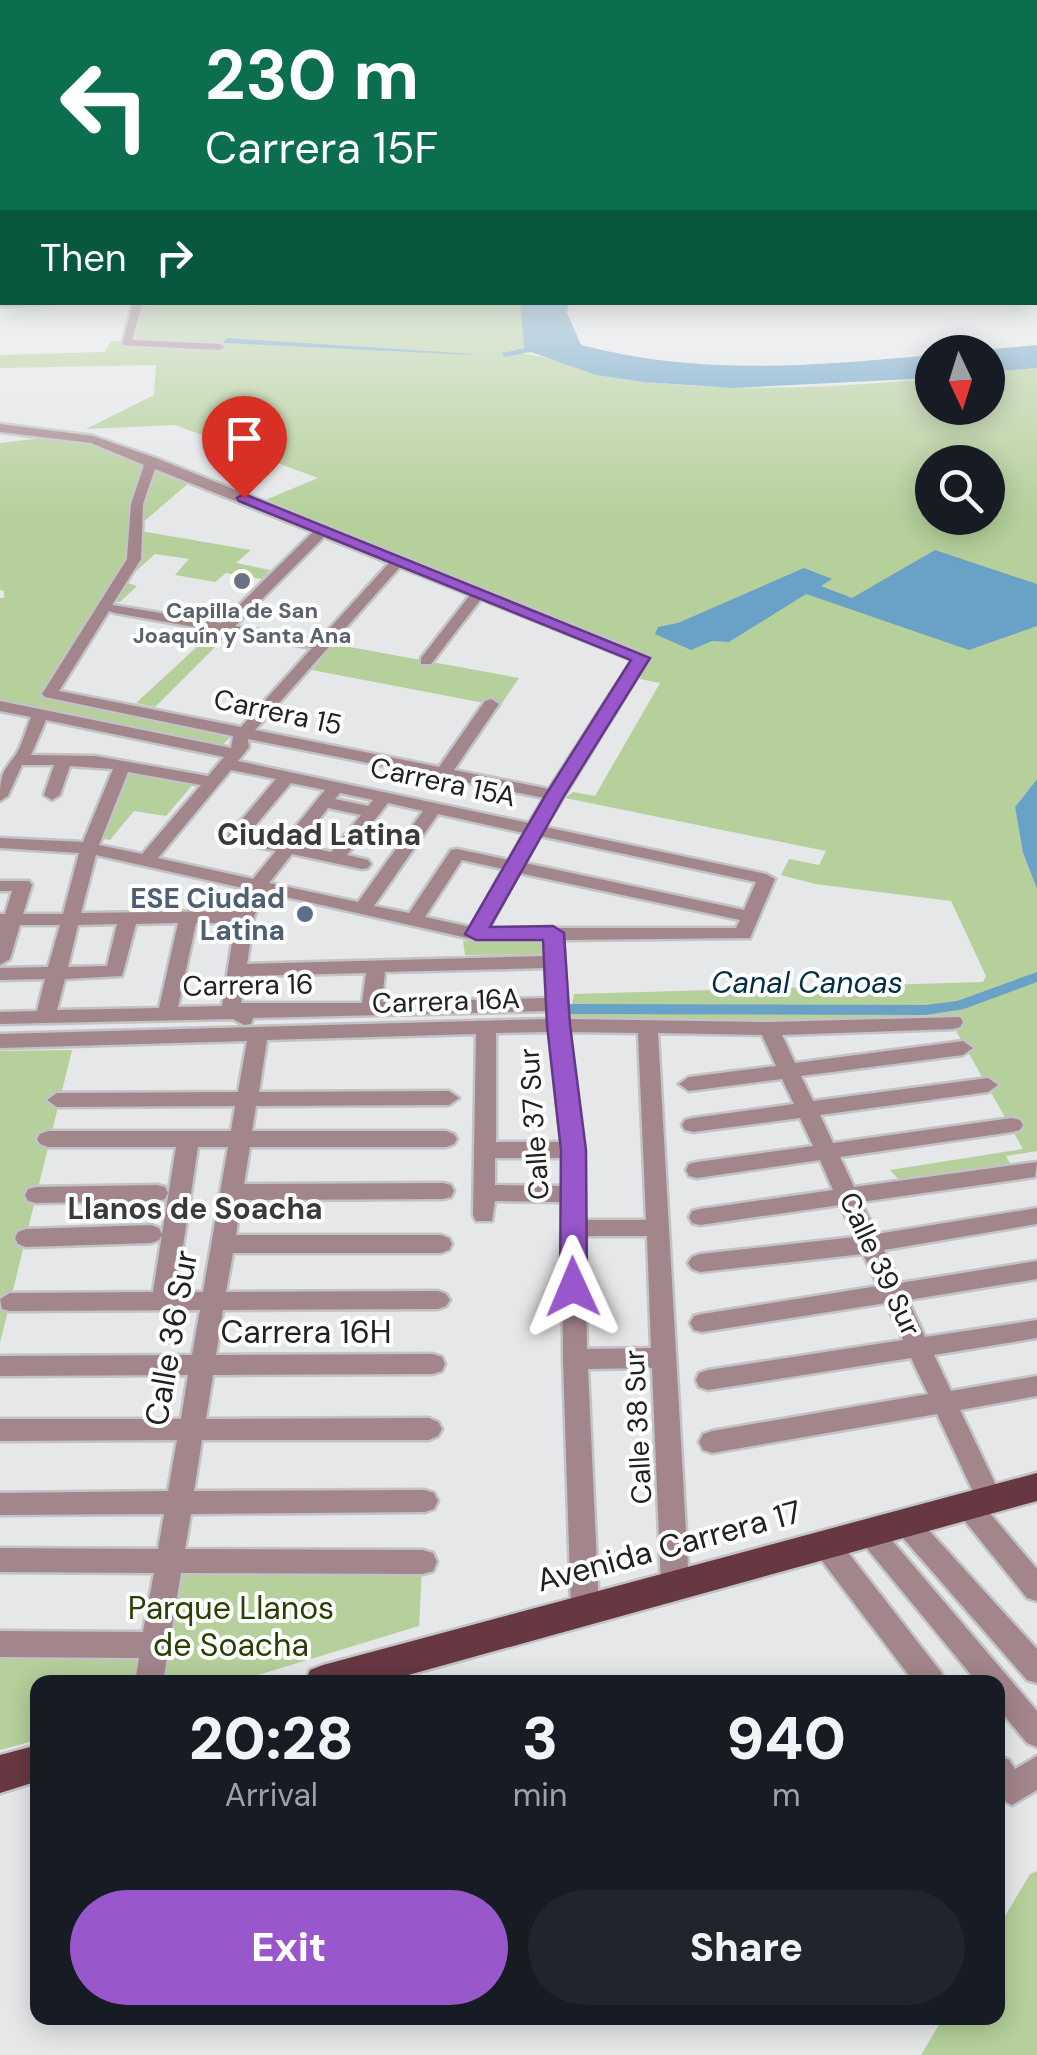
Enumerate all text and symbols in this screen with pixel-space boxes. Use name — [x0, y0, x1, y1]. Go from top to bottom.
text: 230 m — [205, 30, 419, 121]
icon: left — [40, 40, 170, 170]
text: Carrera 15F — [205, 118, 438, 177]
icon: right — [147, 230, 202, 285]
text: Then — [40, 233, 127, 283]
north arrow — [915, 335, 1005, 425]
map controls — [915, 335, 1005, 535]
pin — [202, 396, 287, 499]
icon: arrive — [217, 411, 272, 466]
button: search — [915, 445, 1005, 535]
marker: Capilla de San Joaquín y Santa Ana — [231, 570, 253, 592]
place label: Capilla de San Joaquín y Santa Ana — [133, 596, 351, 650]
street label: Carrera 15 — [210, 680, 346, 744]
street label: Carrera 15A — [367, 749, 519, 815]
district label: Ciudad Latina — [217, 815, 421, 854]
place label: ESE Ciudad Latina — [130, 880, 285, 949]
marker: ESE Ciudad Latina — [294, 903, 316, 925]
water label: Canal Canoas — [711, 963, 903, 1002]
street label: Carrera 16 — [182, 965, 314, 1005]
street label: Carrera 16A — [371, 980, 521, 1022]
street label: Calle 37 Sur — [510, 1047, 558, 1201]
street label: Calle 39 Sur — [831, 1186, 929, 1342]
district label: Llanos de Soacha — [67, 1189, 323, 1228]
position arrow — [521, 1235, 625, 1339]
street label: Calle 36 Sur — [135, 1247, 207, 1429]
street label: Carrera 16H — [220, 1311, 392, 1353]
street label: Calle 38 Sur — [615, 1349, 661, 1505]
street label: Avenida Carrera 17 — [532, 1490, 806, 1602]
park label: Parque Llanos de Soacha — [128, 1587, 334, 1666]
text: 20:28 — [189, 1699, 354, 1778]
text: 3 — [522, 1699, 558, 1778]
text: 940 — [726, 1699, 846, 1778]
text: Arrival — [225, 1774, 318, 1816]
text: min — [513, 1774, 567, 1816]
text: m — [772, 1774, 800, 1816]
button: Exit — [70, 1890, 508, 2005]
button: Share — [528, 1890, 965, 2005]

